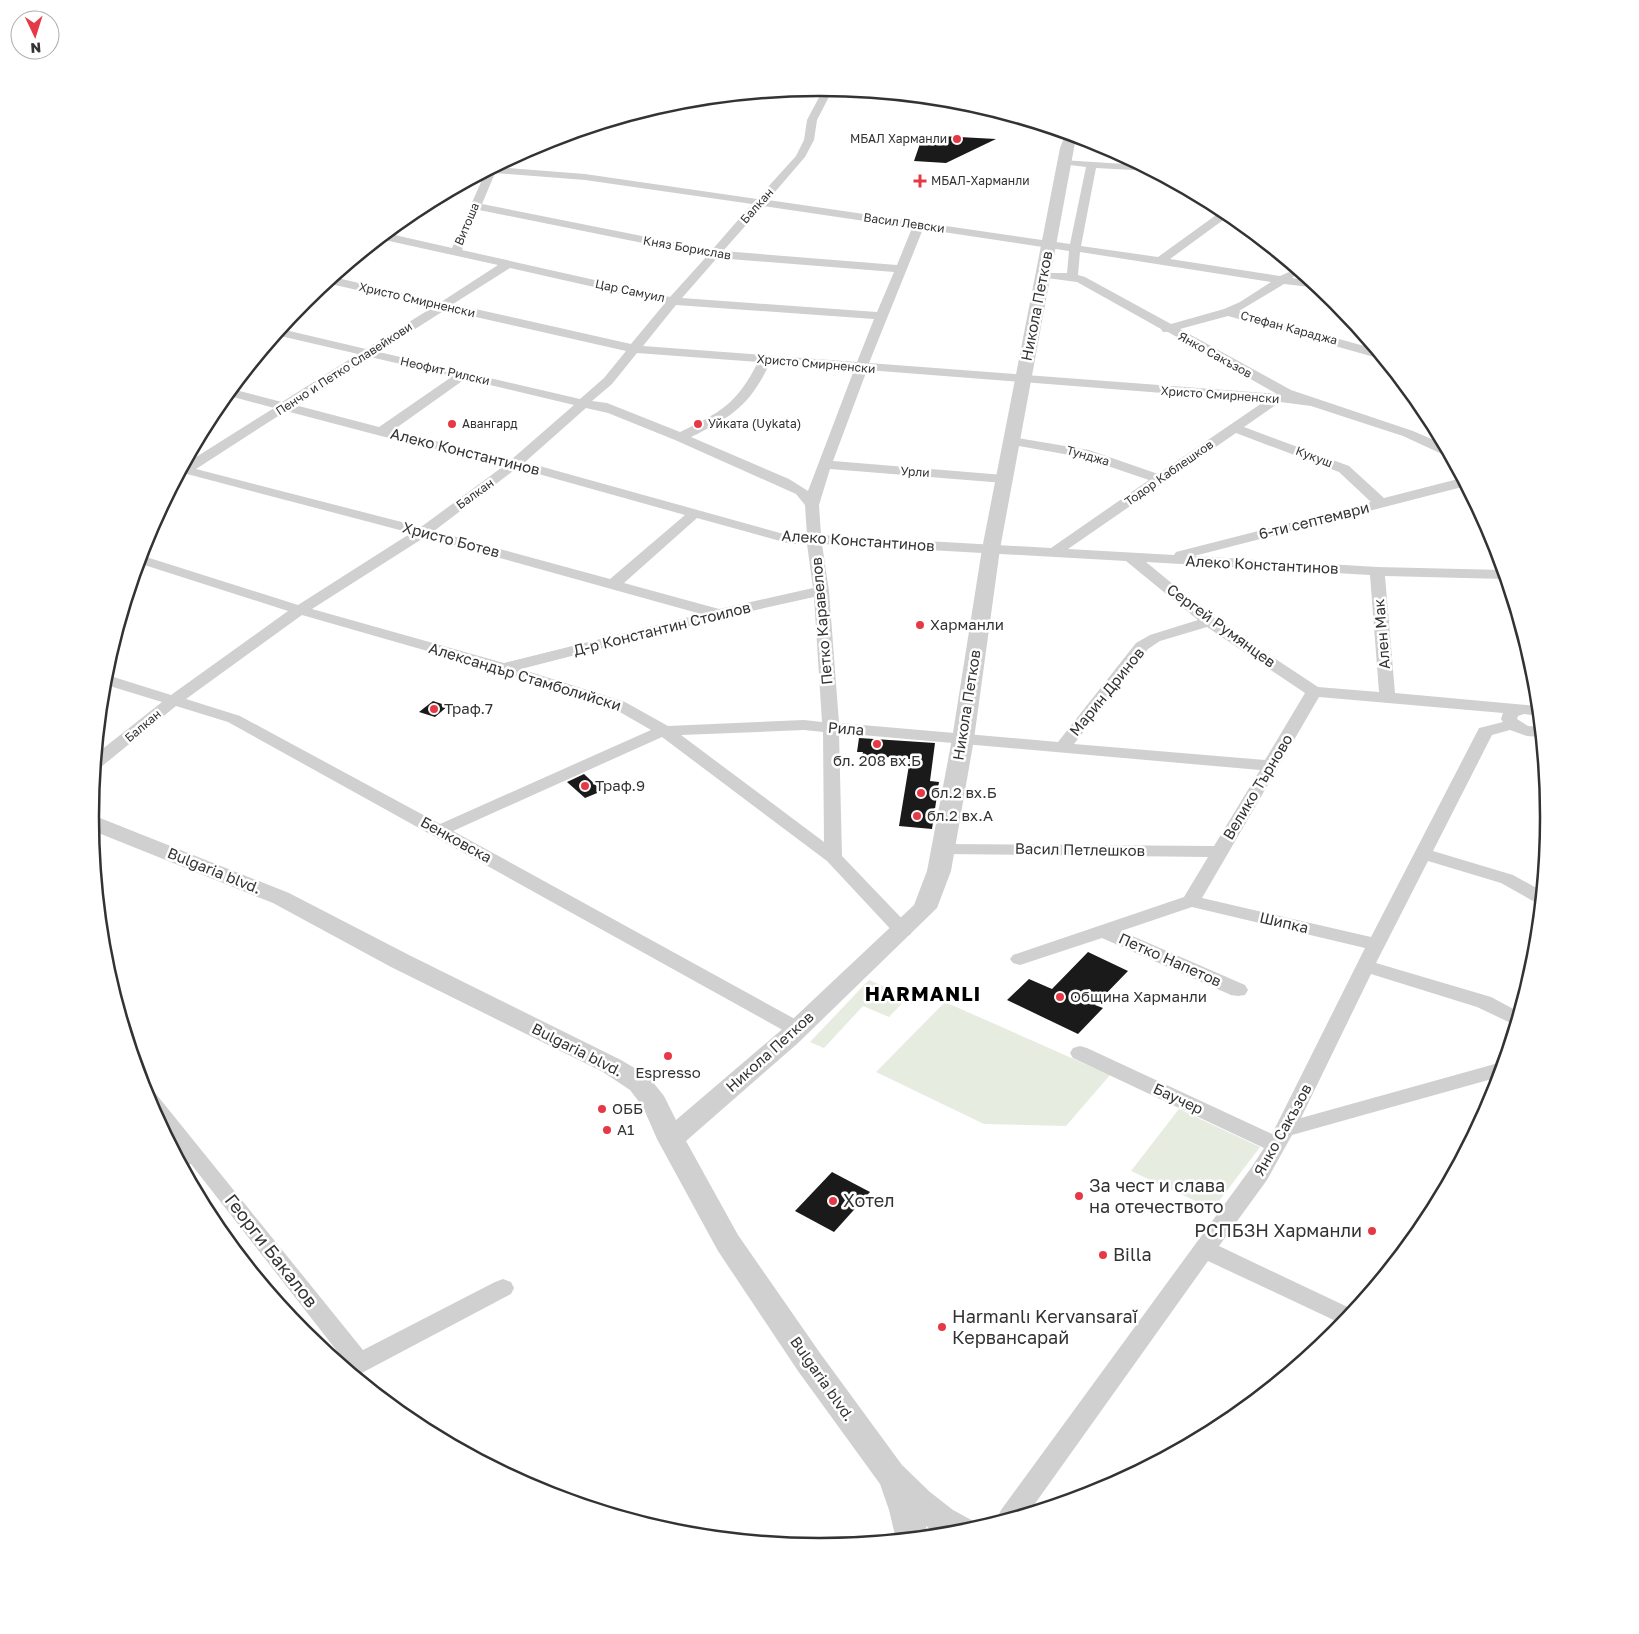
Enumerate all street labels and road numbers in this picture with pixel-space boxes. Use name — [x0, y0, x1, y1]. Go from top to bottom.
street label: Балкан — [737, 185, 776, 227]
street label: Витоша — [451, 200, 482, 247]
street label: Васил Левски — [863, 209, 946, 236]
street label: Княз Борислав — [642, 232, 732, 263]
street label: Никола Петков — [1017, 249, 1056, 362]
street label: Цар Самуил — [594, 276, 666, 305]
street label: Христо Смирненски — [357, 279, 477, 320]
street label: Стефан Караджа — [1239, 307, 1339, 348]
street label: Пенчо и Петко Славейкови — [273, 319, 415, 418]
street label: Янко Сакъзов — [1176, 328, 1255, 381]
street label: Христо Смирненски — [756, 351, 876, 376]
street label: Неофит Рилски — [399, 353, 491, 388]
street label: Христо Смирненски — [1160, 383, 1280, 406]
street label: Алеко Константинов — [389, 424, 542, 478]
street label: Тодор Каблешков — [1122, 436, 1216, 509]
street label: Тунджа — [1065, 442, 1111, 469]
street label: Кукуш — [1294, 443, 1335, 470]
street label: Урли — [900, 463, 930, 480]
street label: Балкан — [453, 475, 496, 512]
street label: 6-ти септември — [1257, 498, 1371, 542]
street label: Христо Ботев — [401, 517, 502, 561]
street label: Алеко Константинов — [781, 526, 935, 554]
street label: Алеко Константинов — [1185, 551, 1339, 577]
street label: Петко Каравелов — [806, 557, 836, 686]
street label: Сергей Румянцев — [1164, 580, 1279, 671]
street label: Д-р Константин Стоилов — [571, 597, 752, 659]
street label: Ален Мак — [1369, 598, 1393, 670]
street label: Александър Стамболийски — [427, 638, 624, 714]
street label: Марин Дринов — [1065, 644, 1147, 739]
street label: Никола Петков — [948, 648, 984, 761]
street label: Балкан — [122, 706, 164, 745]
street label: Рила — [827, 717, 865, 739]
street label: Велико Търново — [1219, 731, 1296, 842]
street label: Бенковска — [418, 812, 495, 866]
street label: Васил Петлешков — [1015, 839, 1145, 859]
street label: Bulgaria blvd. — [165, 843, 264, 897]
street label: Шипка — [1258, 908, 1310, 936]
street label: Петко Напетов — [1116, 928, 1224, 990]
street label: Никола Петков — [722, 1007, 817, 1095]
street label: Bulgaria blvd. — [529, 1019, 626, 1080]
street label: Баучер — [1151, 1079, 1206, 1117]
street label: Янко Сакъзов — [1249, 1080, 1315, 1179]
street label: Георги Бакалов — [221, 1189, 323, 1312]
street label: Bulgaria blvd. — [787, 1333, 859, 1424]

